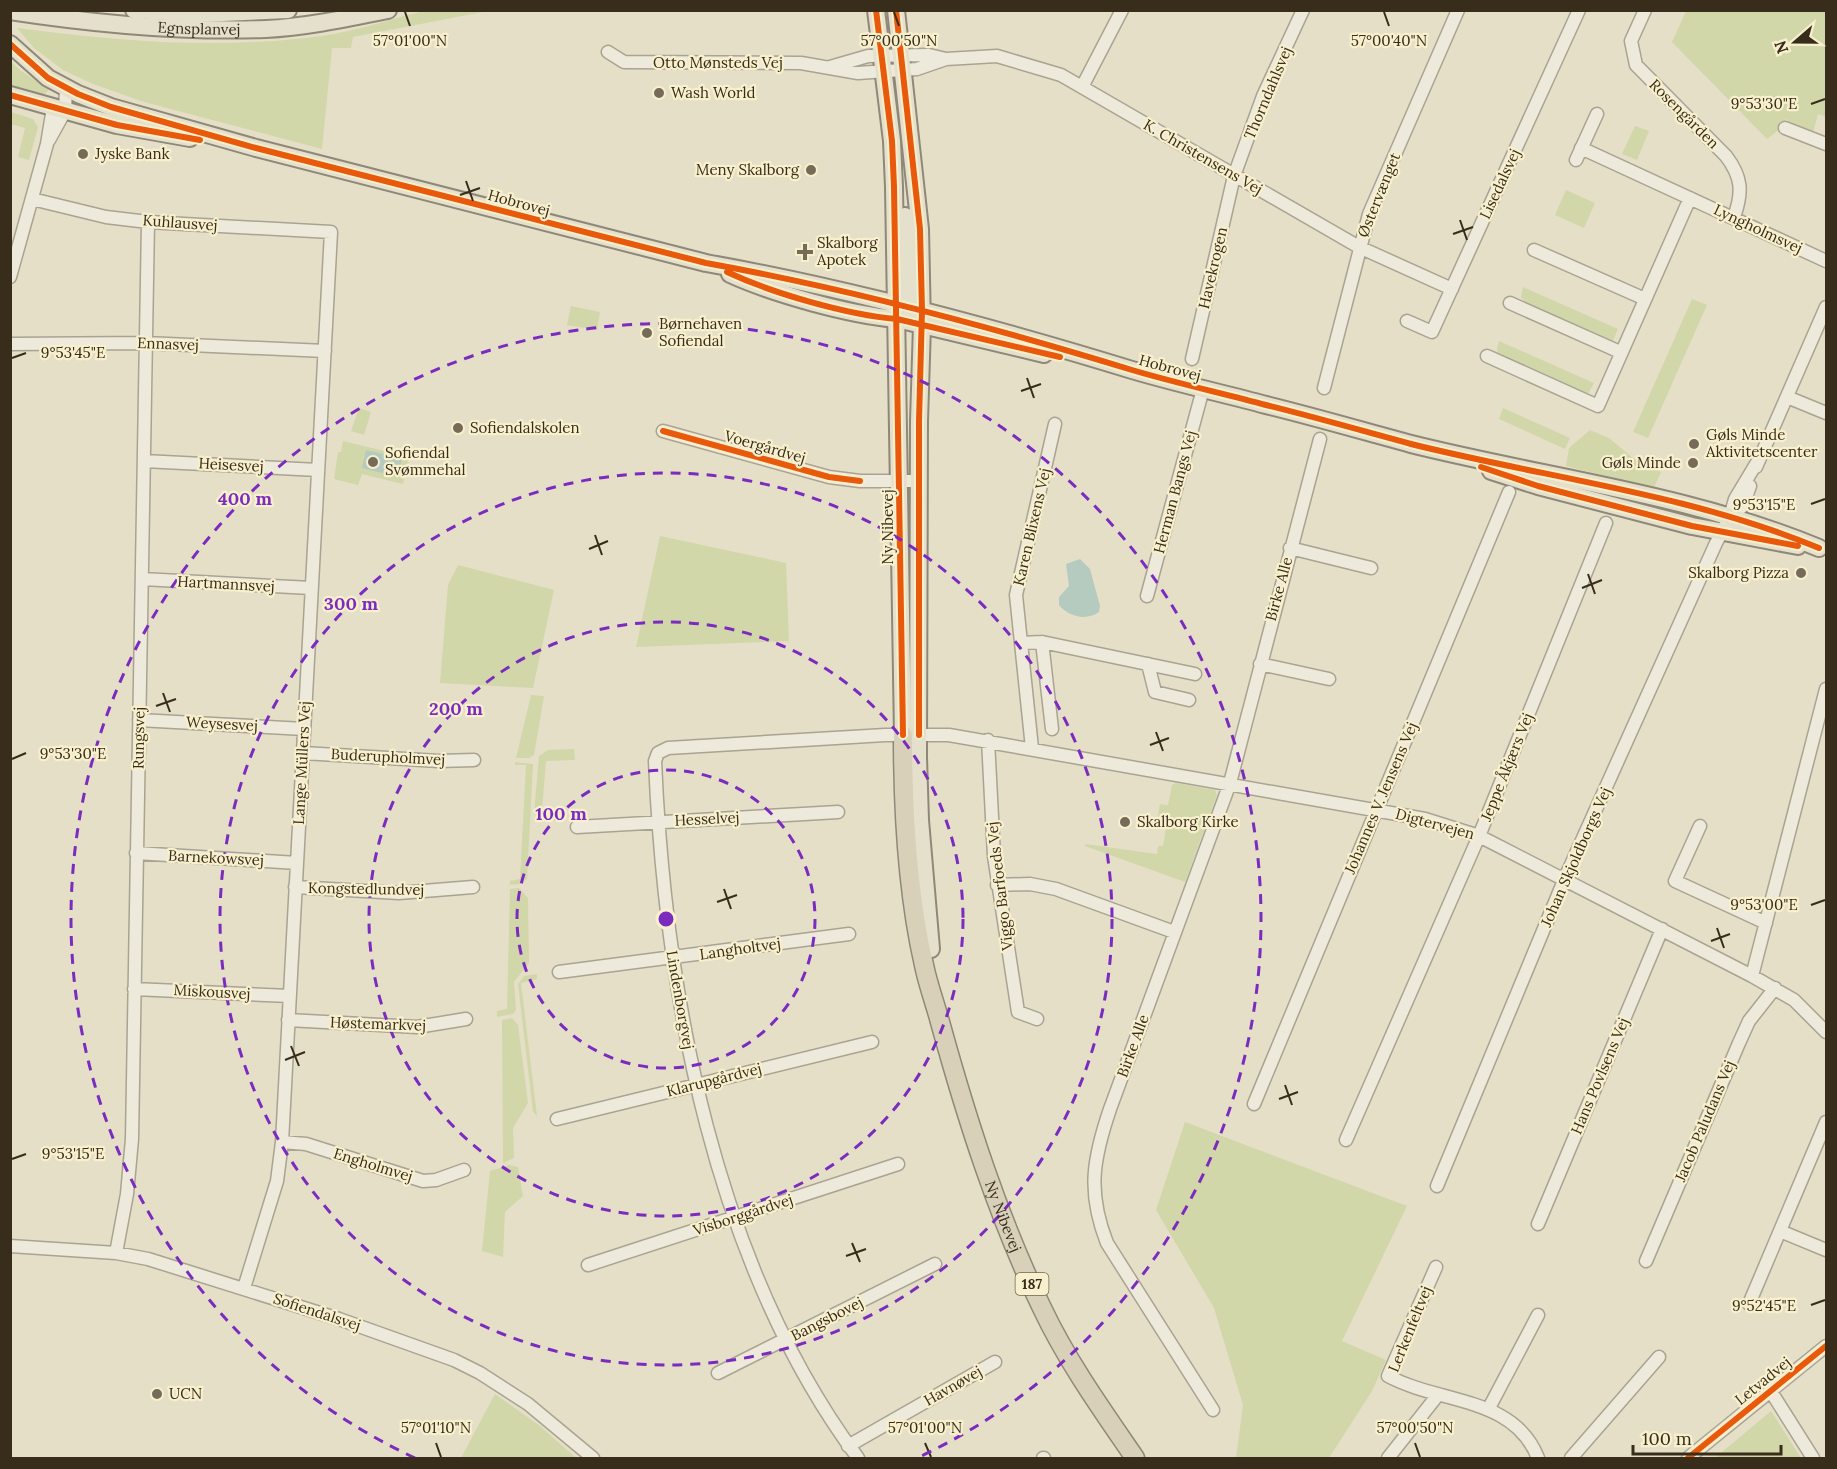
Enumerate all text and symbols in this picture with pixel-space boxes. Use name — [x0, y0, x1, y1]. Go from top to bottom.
north arrow — [1765, 12, 1825, 72]
street label: Egnsplanvej — [157, 17, 241, 39]
text: 57°01'00"N — [373, 31, 447, 50]
text: 57°00'50"N — [860, 31, 938, 50]
text: 57°00'40"N — [1351, 31, 1427, 50]
text: N — [1769, 38, 1792, 56]
street label: Thorndahlsvej — [1239, 43, 1296, 142]
street label: Otto Mønsteds Vej — [653, 53, 783, 72]
street label: Rosengården — [1645, 75, 1723, 153]
place label: Wash World — [671, 83, 756, 102]
marker: Wash World — [652, 86, 666, 100]
text: 9°53'30"E — [1731, 94, 1797, 113]
street label: K. Christensens Vej — [1140, 115, 1266, 198]
place label: Jyske Bank — [94, 144, 170, 163]
street label: Lisedalsvej — [1475, 146, 1524, 222]
marker: Jyske Bank — [76, 147, 90, 161]
street label: Østervænget — [1353, 150, 1404, 240]
place label: Meny Skalborg — [696, 160, 800, 179]
marker: Meny Skalborg — [804, 163, 818, 177]
street label: Hobrovej — [486, 185, 552, 220]
street label: Lyngholmsvej — [1711, 200, 1806, 257]
street label: Kuhlausvej — [142, 210, 218, 235]
street label: Havekrogen — [1194, 225, 1231, 311]
place label: Skalborg Apotek — [816, 233, 878, 269]
marker: Skalborg Apotek — [798, 245, 812, 259]
place label: Børnehaven Sofiendal — [659, 314, 742, 350]
marker: Børnehaven Sofiendal — [640, 326, 654, 340]
street label: Ennasvej — [137, 333, 199, 354]
text: 9°53'45"E — [41, 343, 105, 362]
street label: Hobrovej — [1137, 350, 1203, 385]
place label: Sofiendalskolen — [470, 418, 580, 437]
marker: Sofiendalskolen — [451, 421, 465, 435]
place label: Gøls Minde Aktivitetscenter — [1705, 425, 1818, 461]
street label: Voergårdvej — [721, 426, 808, 467]
street label: Herman Bangs Vej — [1149, 428, 1200, 556]
marker: Gøls Minde Aktivitetscenter — [1687, 437, 1701, 451]
place label: Sofiendal Svømmehal — [385, 443, 465, 479]
street label: Heisesvej — [198, 453, 264, 476]
place label: Gøls Minde — [1602, 453, 1681, 472]
marker: Sofiendal Svømmehal — [366, 455, 380, 469]
marker: Gøls Minde — [1686, 456, 1700, 470]
street label: Karen Blixens Vej — [1009, 466, 1054, 588]
text: 400 m — [218, 487, 272, 510]
street label: Ny Nibevej — [878, 489, 897, 565]
text: 9°53'15"E — [1733, 495, 1795, 514]
street label: Birke Alle — [1261, 555, 1296, 623]
place label: Skalborg Pizza — [1688, 563, 1789, 582]
marker: Skalborg Pizza — [1794, 566, 1808, 580]
street label: Hartmannsvej — [177, 571, 275, 596]
text: 300 m — [324, 592, 379, 615]
text: 200 m — [429, 697, 483, 720]
street label: Lange Müllers Vej — [289, 701, 314, 825]
street label: Rungsvej — [128, 707, 149, 769]
street label: Jeppe Åkjærs Vej — [1476, 710, 1537, 825]
street label: Weysesvej — [186, 712, 258, 735]
street label: Johannes V. Jensens Vej — [1340, 719, 1421, 878]
text: 9°53'30"E — [40, 744, 106, 763]
street label: Buderupholmvej — [330, 744, 446, 769]
street label: Johan Skjoldborgs Vej — [1536, 784, 1615, 930]
text: 100 m — [535, 802, 587, 825]
street label: Digtervejen — [1394, 804, 1477, 843]
street label: Hesselvej — [674, 807, 740, 830]
place label: Skalborg Kirke — [1137, 812, 1239, 831]
marker: Skalborg Kirke — [1118, 815, 1132, 829]
street label: Viggo Barfoeds Vej — [982, 821, 1017, 952]
street label: Barnekowsvej — [168, 846, 264, 869]
street label: Kongstedlundvej — [308, 878, 424, 899]
text: 9°53'00"E — [1730, 895, 1798, 914]
centre of rings — [656, 909, 676, 929]
street label: Langholtvej — [698, 933, 782, 964]
street label: Lindenborgvej — [662, 949, 699, 1051]
street label: Miskousvej — [173, 980, 251, 1003]
street label: Høstemarkvej — [330, 1012, 426, 1035]
street label: Birke Alle — [1112, 1012, 1153, 1080]
street label: Hans Povlsens Vej — [1566, 1015, 1633, 1137]
street label: Jacob Paludans Vej — [1670, 1057, 1739, 1185]
street label: Klarupgårdvej — [664, 1059, 763, 1101]
street label: Engholmvej — [331, 1143, 415, 1186]
text: 9°53'15"E — [42, 1144, 104, 1163]
street label: Ny Nibevej — [981, 1178, 1026, 1255]
street label: Visborggårdvej — [690, 1189, 795, 1240]
road number: 187 — [1016, 1273, 1048, 1295]
street label: Lerkenfeltvej — [1384, 1283, 1435, 1375]
street label: Sofiendalsvej — [271, 1288, 363, 1335]
street label: Bangsbovej — [788, 1292, 866, 1345]
text: 9°52'45"E — [1732, 1296, 1796, 1315]
street label: Letvadvej — [1731, 1352, 1794, 1409]
street label: Havnøvej — [920, 1361, 985, 1410]
place label: UCN — [169, 1384, 202, 1403]
marker: UCN — [150, 1387, 164, 1401]
text: 57°01'10"N — [401, 1418, 471, 1437]
text: 57°01'00"N — [888, 1418, 962, 1437]
text: 57°00'50"N — [1376, 1418, 1454, 1437]
scale bar — [1633, 1418, 1782, 1456]
text: 100 m — [1642, 1427, 1692, 1450]

